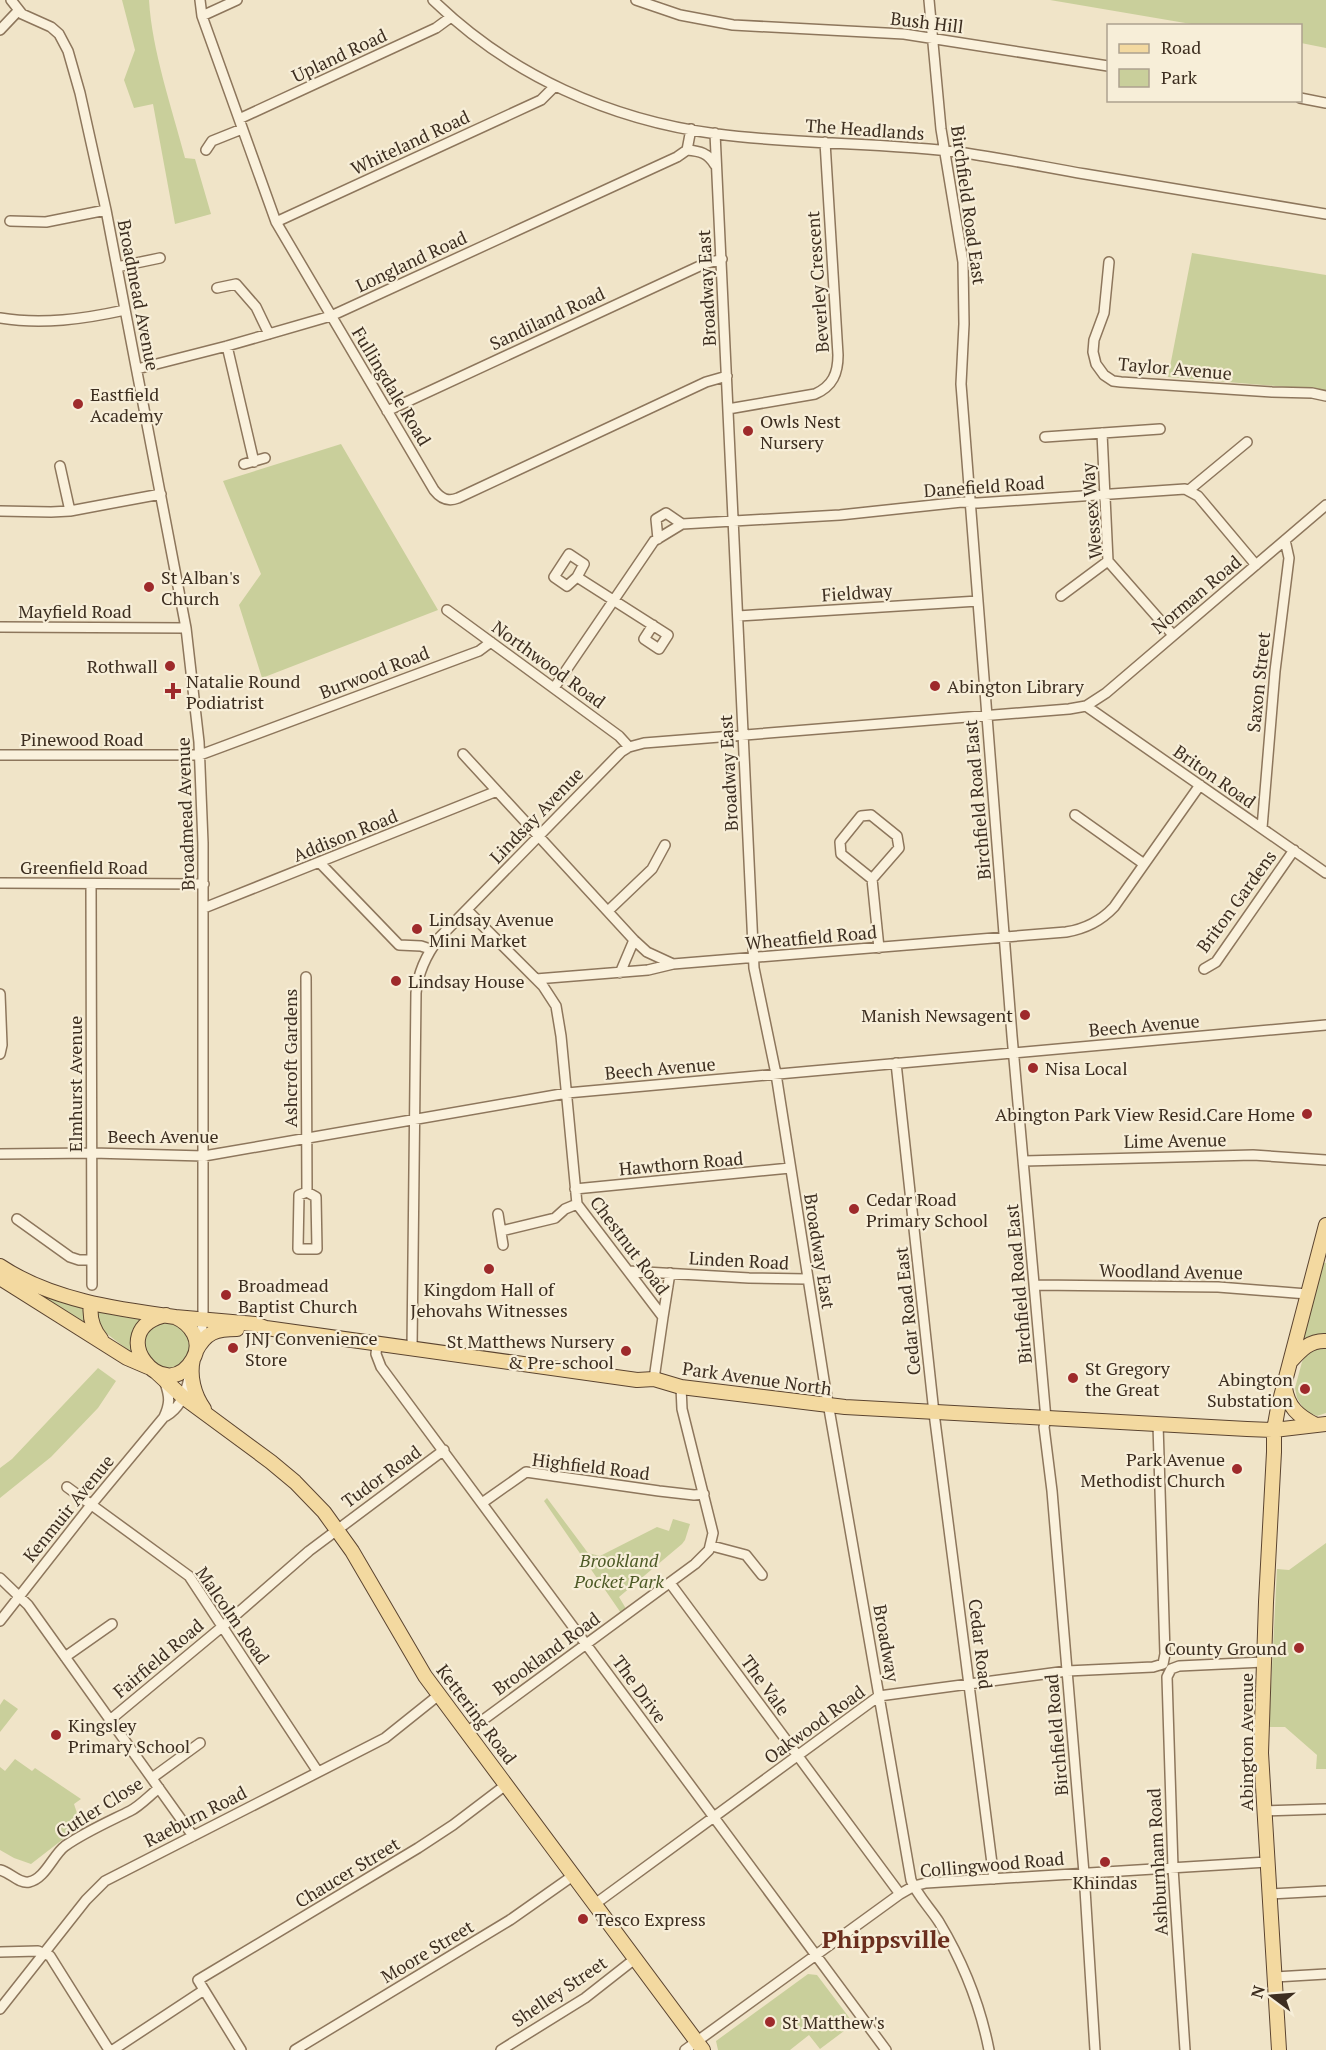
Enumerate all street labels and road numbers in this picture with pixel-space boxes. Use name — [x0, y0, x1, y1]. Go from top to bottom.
street label: Bush Hill — [889, 6, 965, 38]
street label: Upland Road — [288, 23, 390, 87]
street label: Whiteland Road — [347, 104, 473, 180]
street label: The Headlands — [805, 113, 925, 145]
street label: Birchfield Road East — [946, 124, 992, 286]
street label: Beverley Crescent — [800, 210, 834, 354]
street label: Broadmead Avenue — [113, 217, 165, 373]
street label: Longland Road — [352, 225, 470, 297]
street label: Broadway East — [691, 229, 721, 347]
street label: Sandiland Road — [485, 281, 609, 355]
street label: Fullingdale Road — [347, 322, 437, 450]
street label: Taylor Avenue — [1117, 351, 1233, 385]
street label: Wessex Way — [1075, 461, 1107, 560]
street label: Danefield Road — [923, 470, 1045, 502]
street label: Norman Road — [1146, 549, 1246, 639]
street label: Fieldway — [821, 577, 894, 606]
street label: Mayfield Road — [18, 599, 132, 623]
street label: Northwood Road — [487, 615, 611, 713]
street label: Saxon Street — [1241, 630, 1275, 733]
street label: Burwood Road — [316, 640, 432, 704]
street label: Broadway East — [713, 714, 743, 832]
street label: Birchfield Road East — [958, 719, 996, 881]
street label: Pinewood Road — [20, 727, 144, 751]
street label: Broadmead Avenue — [170, 737, 200, 891]
street label: Briton Road — [1169, 739, 1261, 813]
street label: Lindsay Avenue — [484, 762, 588, 868]
street label: Addison Road — [289, 803, 401, 867]
street label: Briton Gardens — [1191, 845, 1281, 957]
street label: Greenfield Road — [20, 855, 148, 879]
street label: Wheatfield Road — [744, 919, 878, 955]
street label: Ashcroft Gardens — [278, 989, 302, 1127]
street label: Beech Avenue — [1088, 1008, 1200, 1042]
street label: Elmhurst Avenue — [63, 1016, 87, 1152]
street label: Beech Avenue — [604, 1051, 716, 1085]
street label: Beech Avenue — [107, 1124, 219, 1148]
street label: Lime Avenue — [1123, 1127, 1227, 1153]
street label: Hawthorn Road — [618, 1146, 744, 1180]
street label: Chestnut Road — [585, 1191, 675, 1299]
street label: Broadway East — [799, 1191, 841, 1311]
street label: Birchfield Road East — [999, 1203, 1037, 1365]
street label: Linden Road — [688, 1245, 790, 1275]
street label: Cedar Road East — [888, 1245, 926, 1376]
street label: Woodland Avenue — [1099, 1258, 1243, 1284]
street label: Park Avenue North — [681, 1356, 834, 1400]
street label: Tudor Road — [337, 1439, 425, 1513]
street label: Highfield Road — [531, 1447, 651, 1485]
street label: Kenmuir Avenue — [17, 1449, 119, 1567]
street label: Malcolm Road — [191, 1562, 275, 1668]
street label: Cedar Road — [964, 1598, 998, 1690]
street label: Broadway — [868, 1602, 906, 1685]
street label: Brookland Road — [488, 1606, 604, 1700]
street label: Fairfield Road — [108, 1613, 208, 1703]
street label: The Drive — [607, 1650, 673, 1728]
street label: The Vale — [736, 1650, 796, 1720]
street label: Kettering Road — [432, 1659, 522, 1769]
street label: Birchfield Road — [1039, 1673, 1073, 1797]
street label: Abington Avenue — [1234, 1673, 1258, 1811]
street label: Oakwood Road — [759, 1679, 869, 1769]
street label: Cutler Close — [51, 1771, 147, 1843]
street label: Raeburn Road — [140, 1780, 250, 1852]
street label: Ashburnham Road — [1141, 1787, 1173, 1937]
street label: Chaucer Street — [290, 1831, 404, 1913]
street label: Collingwood Road — [919, 1846, 1065, 1882]
street label: Moore Street — [376, 1914, 478, 1988]
street label: Shelley Street — [507, 1950, 612, 2032]

